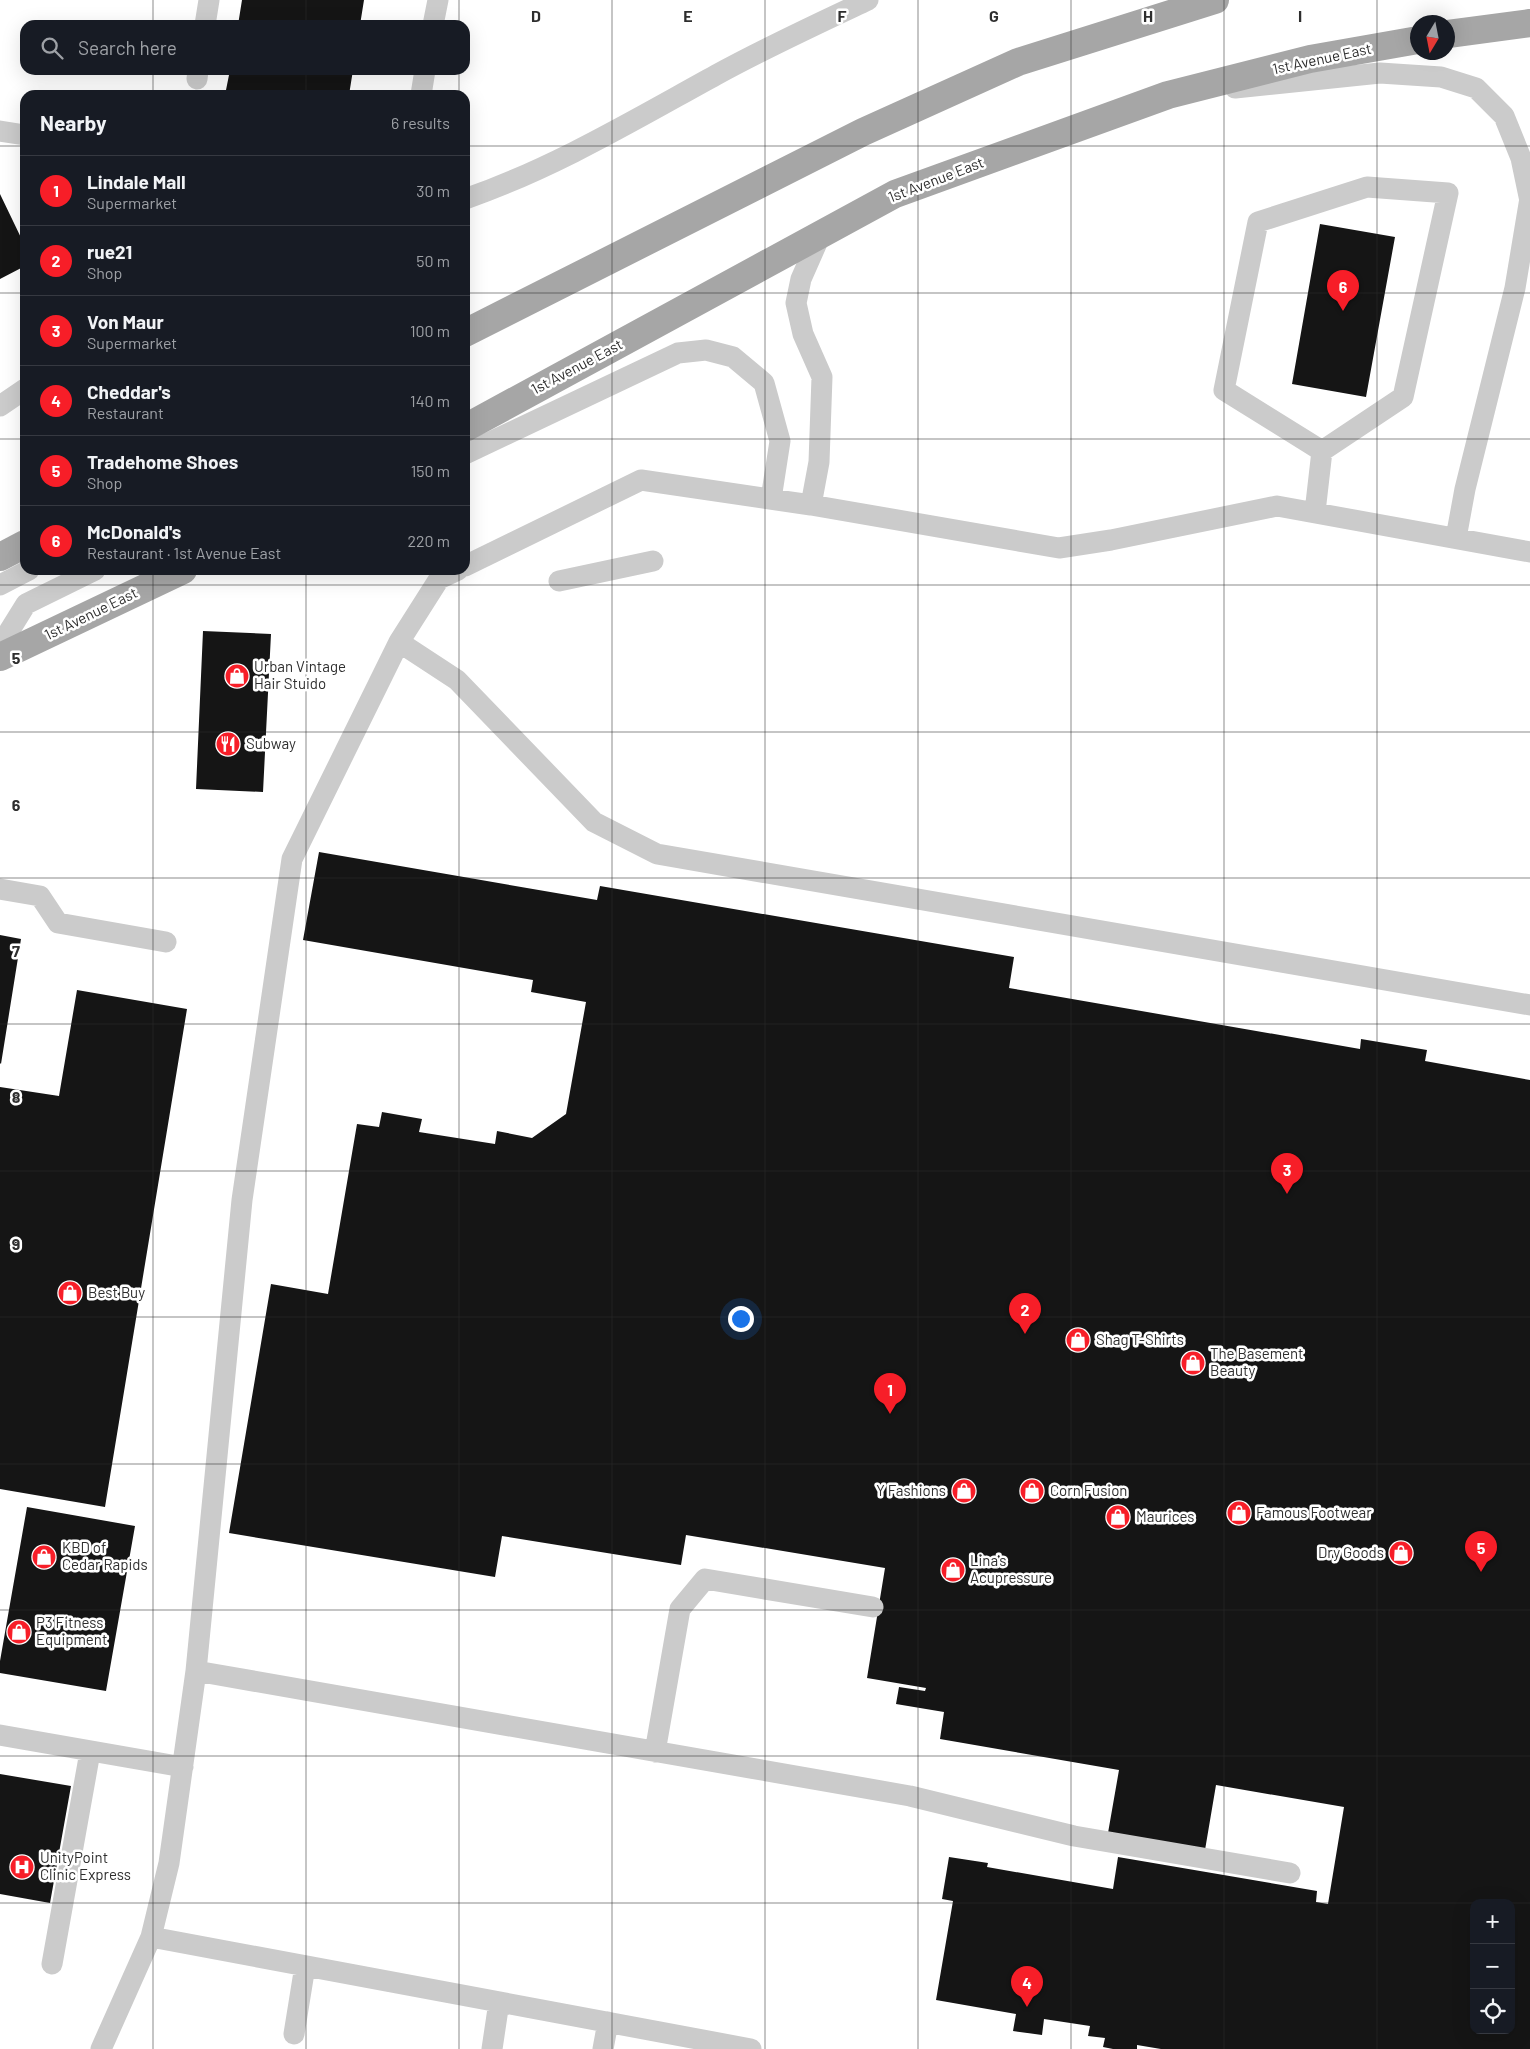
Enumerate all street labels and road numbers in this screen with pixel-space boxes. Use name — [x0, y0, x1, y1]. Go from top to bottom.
street label: 1st Avenue East — [1271, 39, 1373, 77]
street label: 1st Avenue East — [885, 153, 986, 206]
street label: 1st Avenue East — [528, 334, 625, 398]
street label: 1st Avenue East — [41, 583, 140, 643]

